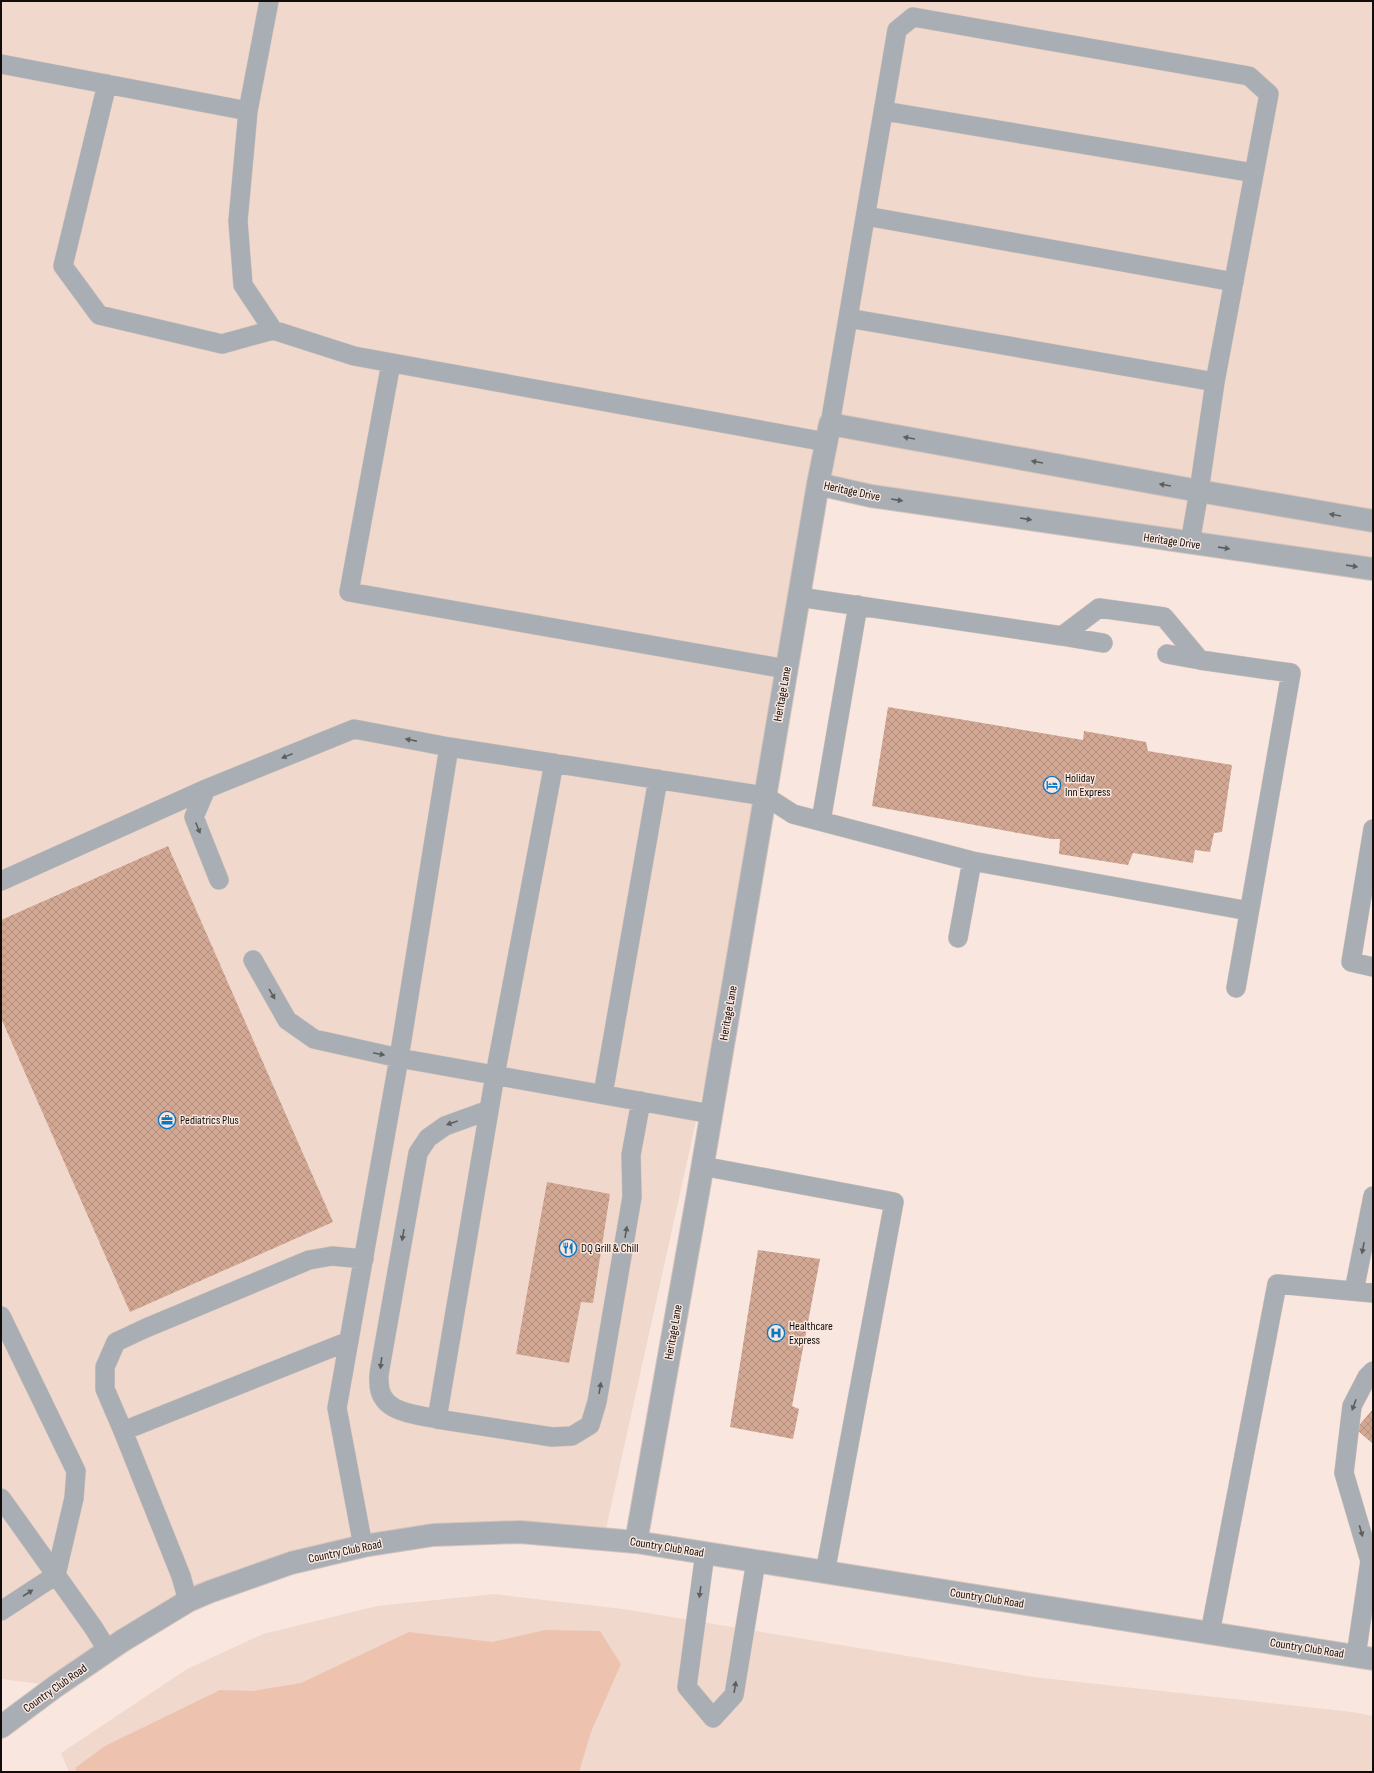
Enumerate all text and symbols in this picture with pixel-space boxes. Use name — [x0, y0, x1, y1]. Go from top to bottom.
one-way arrow — [903, 435, 915, 441]
one-way arrow — [1031, 458, 1043, 464]
street label: Heritage Drive — [822, 478, 882, 505]
one-way arrow — [1159, 482, 1171, 488]
one-way arrow — [891, 497, 903, 503]
one-way arrow — [1328, 511, 1341, 517]
one-way arrow — [1020, 516, 1032, 522]
street label: Heritage Drive — [1143, 530, 1201, 553]
one-way arrow — [1218, 545, 1230, 551]
one-way arrow — [1346, 563, 1359, 569]
street label: Heritage Lane — [770, 665, 795, 723]
one-way arrow — [405, 736, 417, 742]
one-way arrow — [282, 753, 293, 759]
place label: Holiday Inn Express — [1065, 771, 1111, 800]
hotel icon: Holiday Inn Express — [1042, 775, 1062, 795]
one-way arrow — [196, 823, 202, 835]
street label: Heritage Lane — [716, 984, 741, 1042]
one-way arrow — [269, 988, 276, 1000]
one-way arrow — [373, 1051, 385, 1057]
office icon: Pediatrics Plus — [157, 1110, 177, 1130]
place label: Pediatrics Plus — [180, 1113, 239, 1128]
one-way arrow — [446, 1121, 458, 1127]
one-way arrow — [623, 1226, 629, 1238]
one-way arrow — [400, 1229, 406, 1241]
restaurant icon: DQ Grill & Chill — [558, 1238, 578, 1258]
place label: DQ Grill & Chill — [581, 1241, 638, 1256]
one-way arrow — [1359, 1242, 1365, 1254]
street label: Heritage Lane — [661, 1303, 686, 1361]
place label: Healthcare Express — [789, 1319, 833, 1348]
hospital icon: Healthcare Express — [766, 1323, 786, 1343]
one-way arrow — [378, 1357, 384, 1369]
one-way arrow — [597, 1382, 603, 1394]
one-way arrow — [1351, 1399, 1357, 1411]
one-way arrow — [1358, 1526, 1364, 1538]
street label: Country Club Road — [629, 1534, 705, 1561]
street label: Country Club Road — [307, 1536, 383, 1567]
street label: Country Club Road — [949, 1585, 1025, 1612]
one-way arrow — [697, 1586, 703, 1598]
one-way arrow — [23, 1589, 34, 1597]
street label: Country Club Road — [1269, 1635, 1345, 1662]
street label: Country Club Road — [20, 1661, 90, 1716]
one-way arrow — [732, 1681, 738, 1693]

